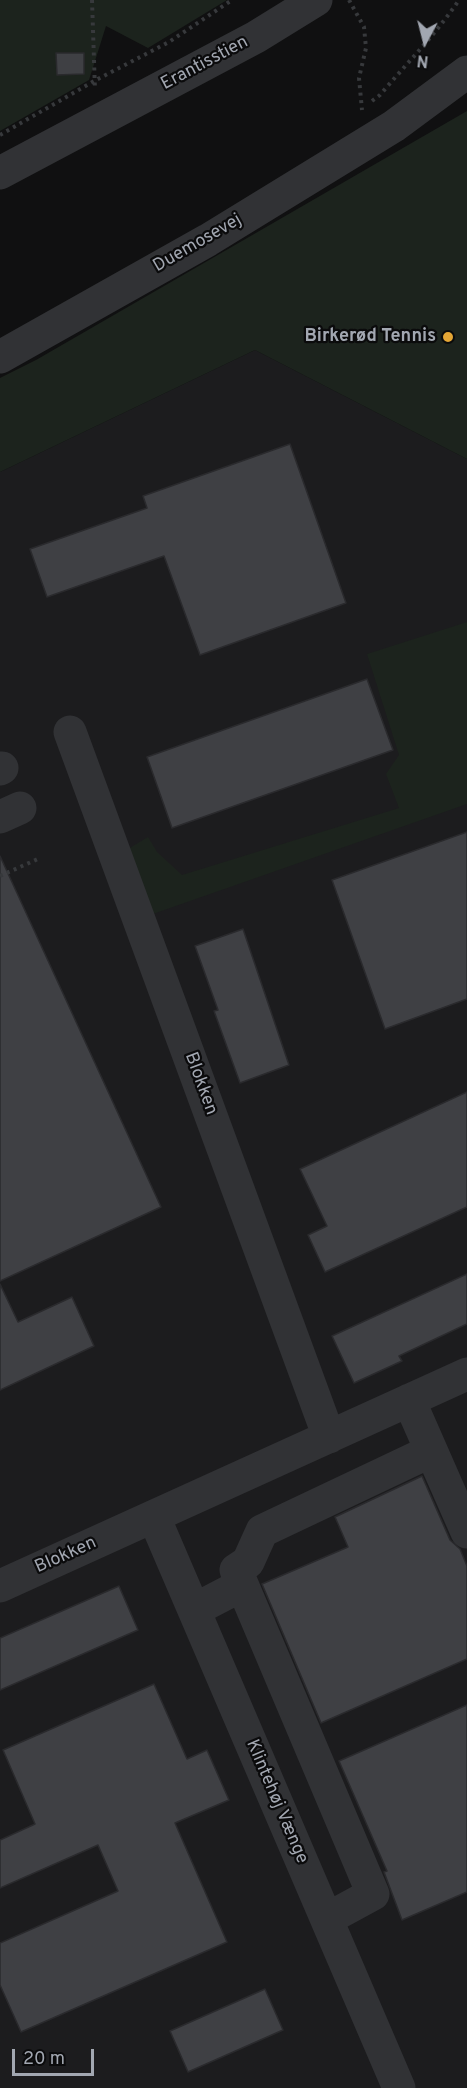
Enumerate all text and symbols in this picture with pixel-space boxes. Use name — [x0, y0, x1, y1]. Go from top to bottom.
north arrow — [395, 12, 455, 72]
street label: Erantisstien — [158, 32, 252, 96]
text: N — [416, 49, 430, 70]
street label: Duemosevej — [150, 210, 246, 278]
place label: Birkerød Tennis — [304, 326, 436, 348]
marker: Birkerød Tennis — [441, 330, 455, 344]
street label: Blokken — [179, 1050, 221, 1118]
street label: Blokken — [32, 1533, 100, 1579]
street label: Klintehøj Vænge — [240, 1737, 312, 1867]
scale bar — [15, 2037, 98, 2075]
text: 20 m — [23, 2048, 65, 2071]

